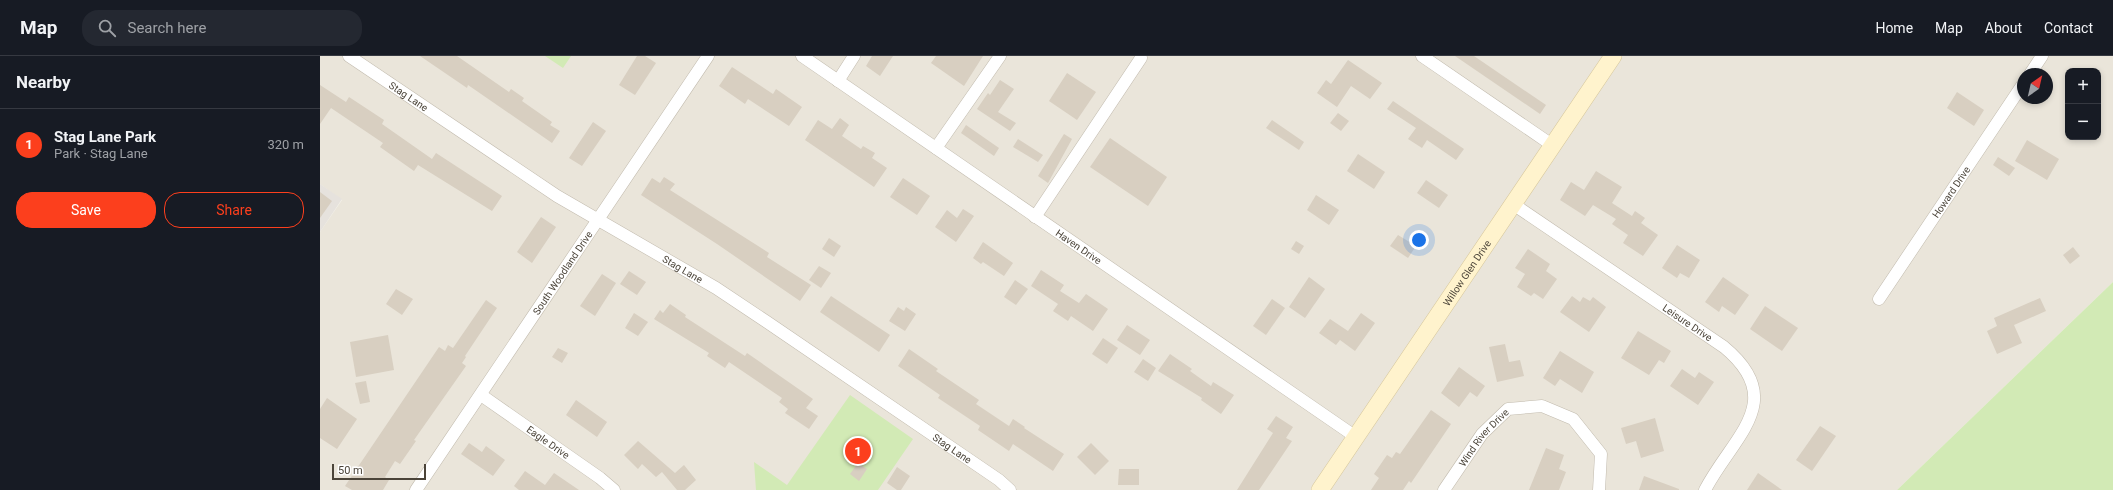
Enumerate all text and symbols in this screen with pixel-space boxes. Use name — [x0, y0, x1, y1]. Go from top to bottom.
search box — [82, 10, 362, 46]
text: Map — [20, 16, 58, 39]
icon: search — [96, 17, 118, 39]
text: Search here — [128, 19, 206, 37]
text: Home — [1875, 20, 1913, 36]
text: Map — [1935, 20, 1963, 36]
text: About — [1985, 20, 2022, 36]
text: Contact — [2044, 20, 2093, 36]
north arrow — [2017, 68, 2053, 104]
map controls — [2065, 68, 2101, 140]
button: + — [2065, 68, 2101, 104]
text: Nearby — [16, 72, 71, 92]
street label: Stag Lane — [387, 80, 430, 114]
button: − — [2065, 104, 2101, 140]
text: Stag Lane Park — [54, 128, 156, 146]
text: 1 — [25, 137, 33, 152]
text: 320 m — [267, 137, 304, 152]
text: Park · Stag Lane — [54, 146, 148, 161]
street label: Howard Drive — [1930, 164, 1972, 220]
button: Save — [16, 192, 156, 228]
button: Share — [164, 192, 304, 228]
street label: Haven Drive — [1054, 227, 1104, 266]
street label: South Woodland Drive — [531, 229, 595, 317]
your location — [1409, 230, 1429, 250]
street label: Willow Glen Drive — [1441, 238, 1493, 308]
street label: Stag Lane — [660, 253, 704, 285]
street label: Leisure Drive — [1661, 302, 1714, 343]
street label: Wind River Drive — [1457, 407, 1511, 469]
street label: Eagle Drive — [525, 424, 571, 461]
street label: Stag Lane — [931, 432, 974, 466]
pin: 1 — [845, 436, 871, 466]
scale bar — [332, 462, 426, 481]
text: 50 m — [338, 464, 363, 477]

